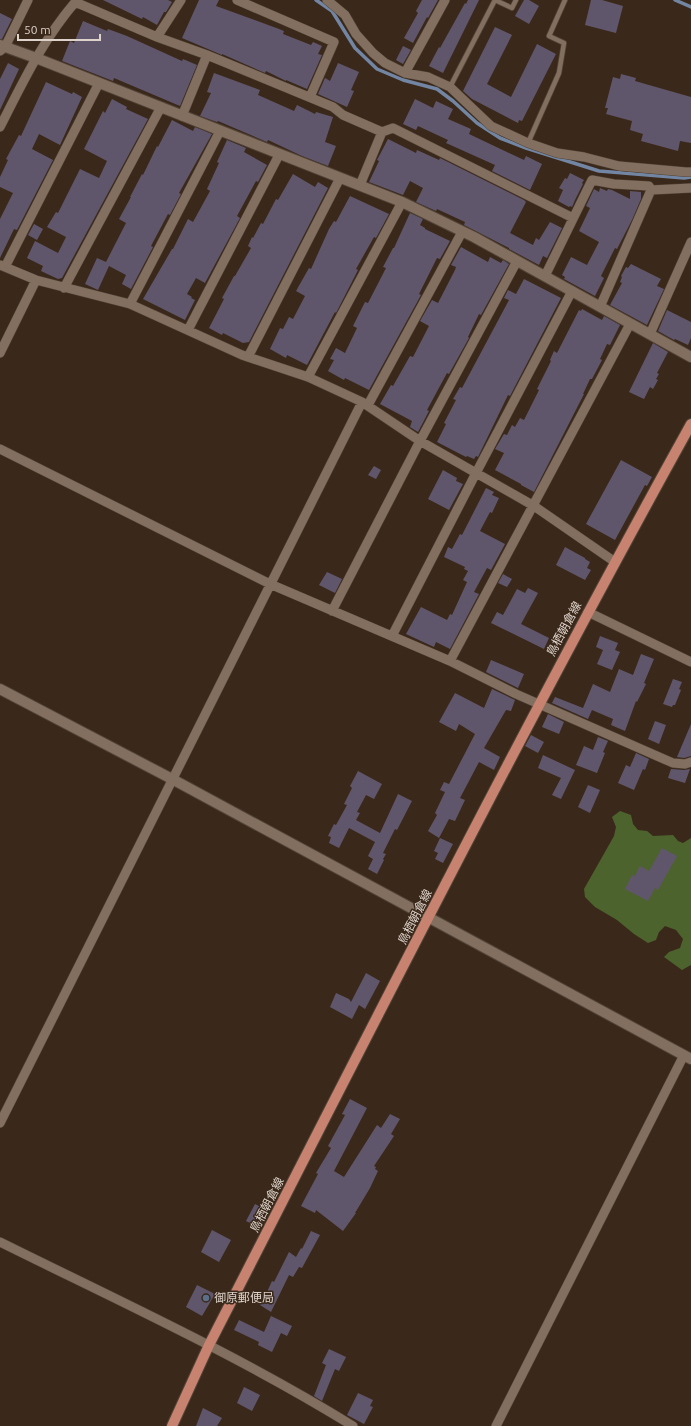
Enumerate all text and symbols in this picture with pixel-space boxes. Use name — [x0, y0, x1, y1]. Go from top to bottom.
scale bar — [18, 16, 100, 42]
text: 50 m — [24, 23, 51, 36]
street label: 鳥栖朝倉線 — [544, 599, 583, 658]
street label: 鳥栖朝倉線 — [395, 887, 434, 946]
street label: 鳥栖朝倉線 — [247, 1175, 286, 1234]
place label: 御原郵便局 — [214, 1291, 274, 1304]
marker: 御原郵便局 — [201, 1293, 211, 1303]

